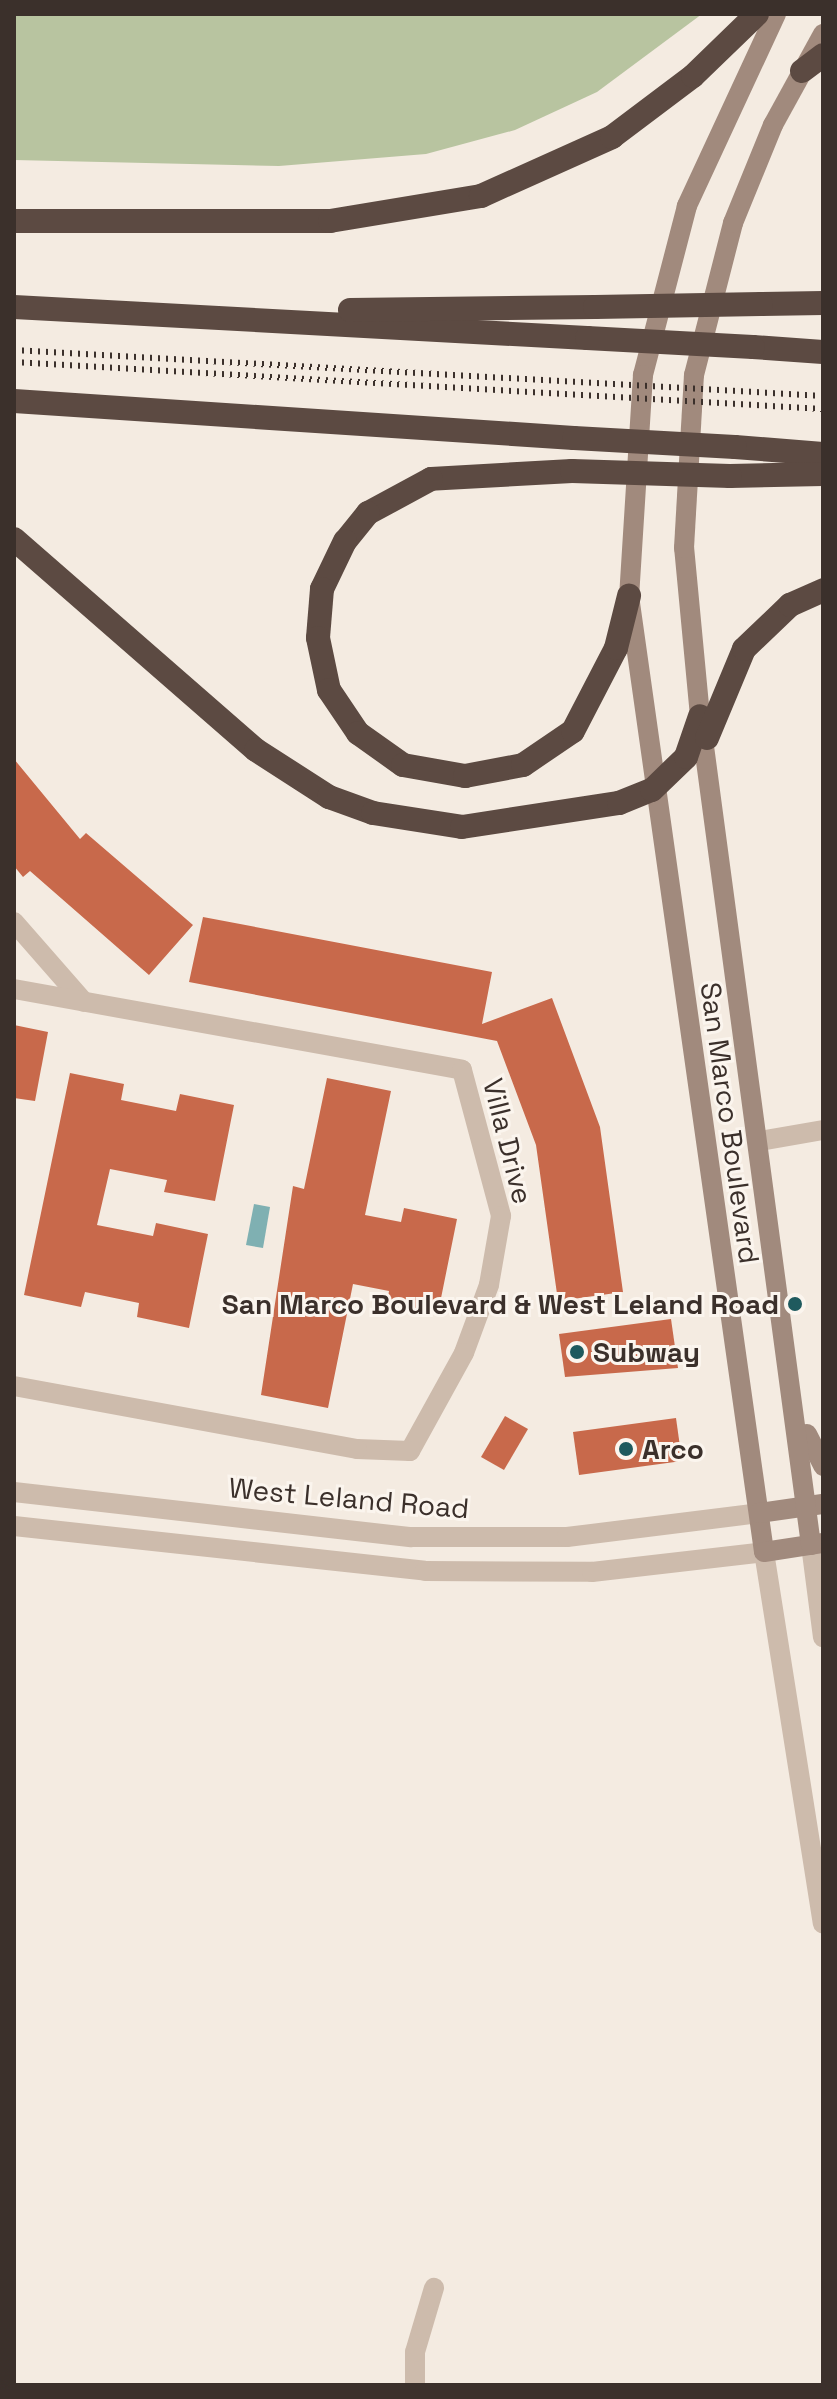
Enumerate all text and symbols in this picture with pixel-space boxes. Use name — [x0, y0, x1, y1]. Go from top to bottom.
street label: San Marco Boulevard — [694, 980, 766, 1266]
street label: Villa Drive — [476, 1075, 540, 1207]
place label: San Marco Boulevard & West Leland Road — [222, 1287, 779, 1321]
marker: San Marco Boulevard & West Leland Road — [786, 1295, 804, 1313]
place label: Subway — [593, 1335, 700, 1369]
marker: Subway — [568, 1343, 586, 1361]
place label: Arco — [642, 1432, 704, 1466]
marker: Arco — [617, 1440, 635, 1458]
street label: West Leland Road — [227, 1471, 471, 1525]

